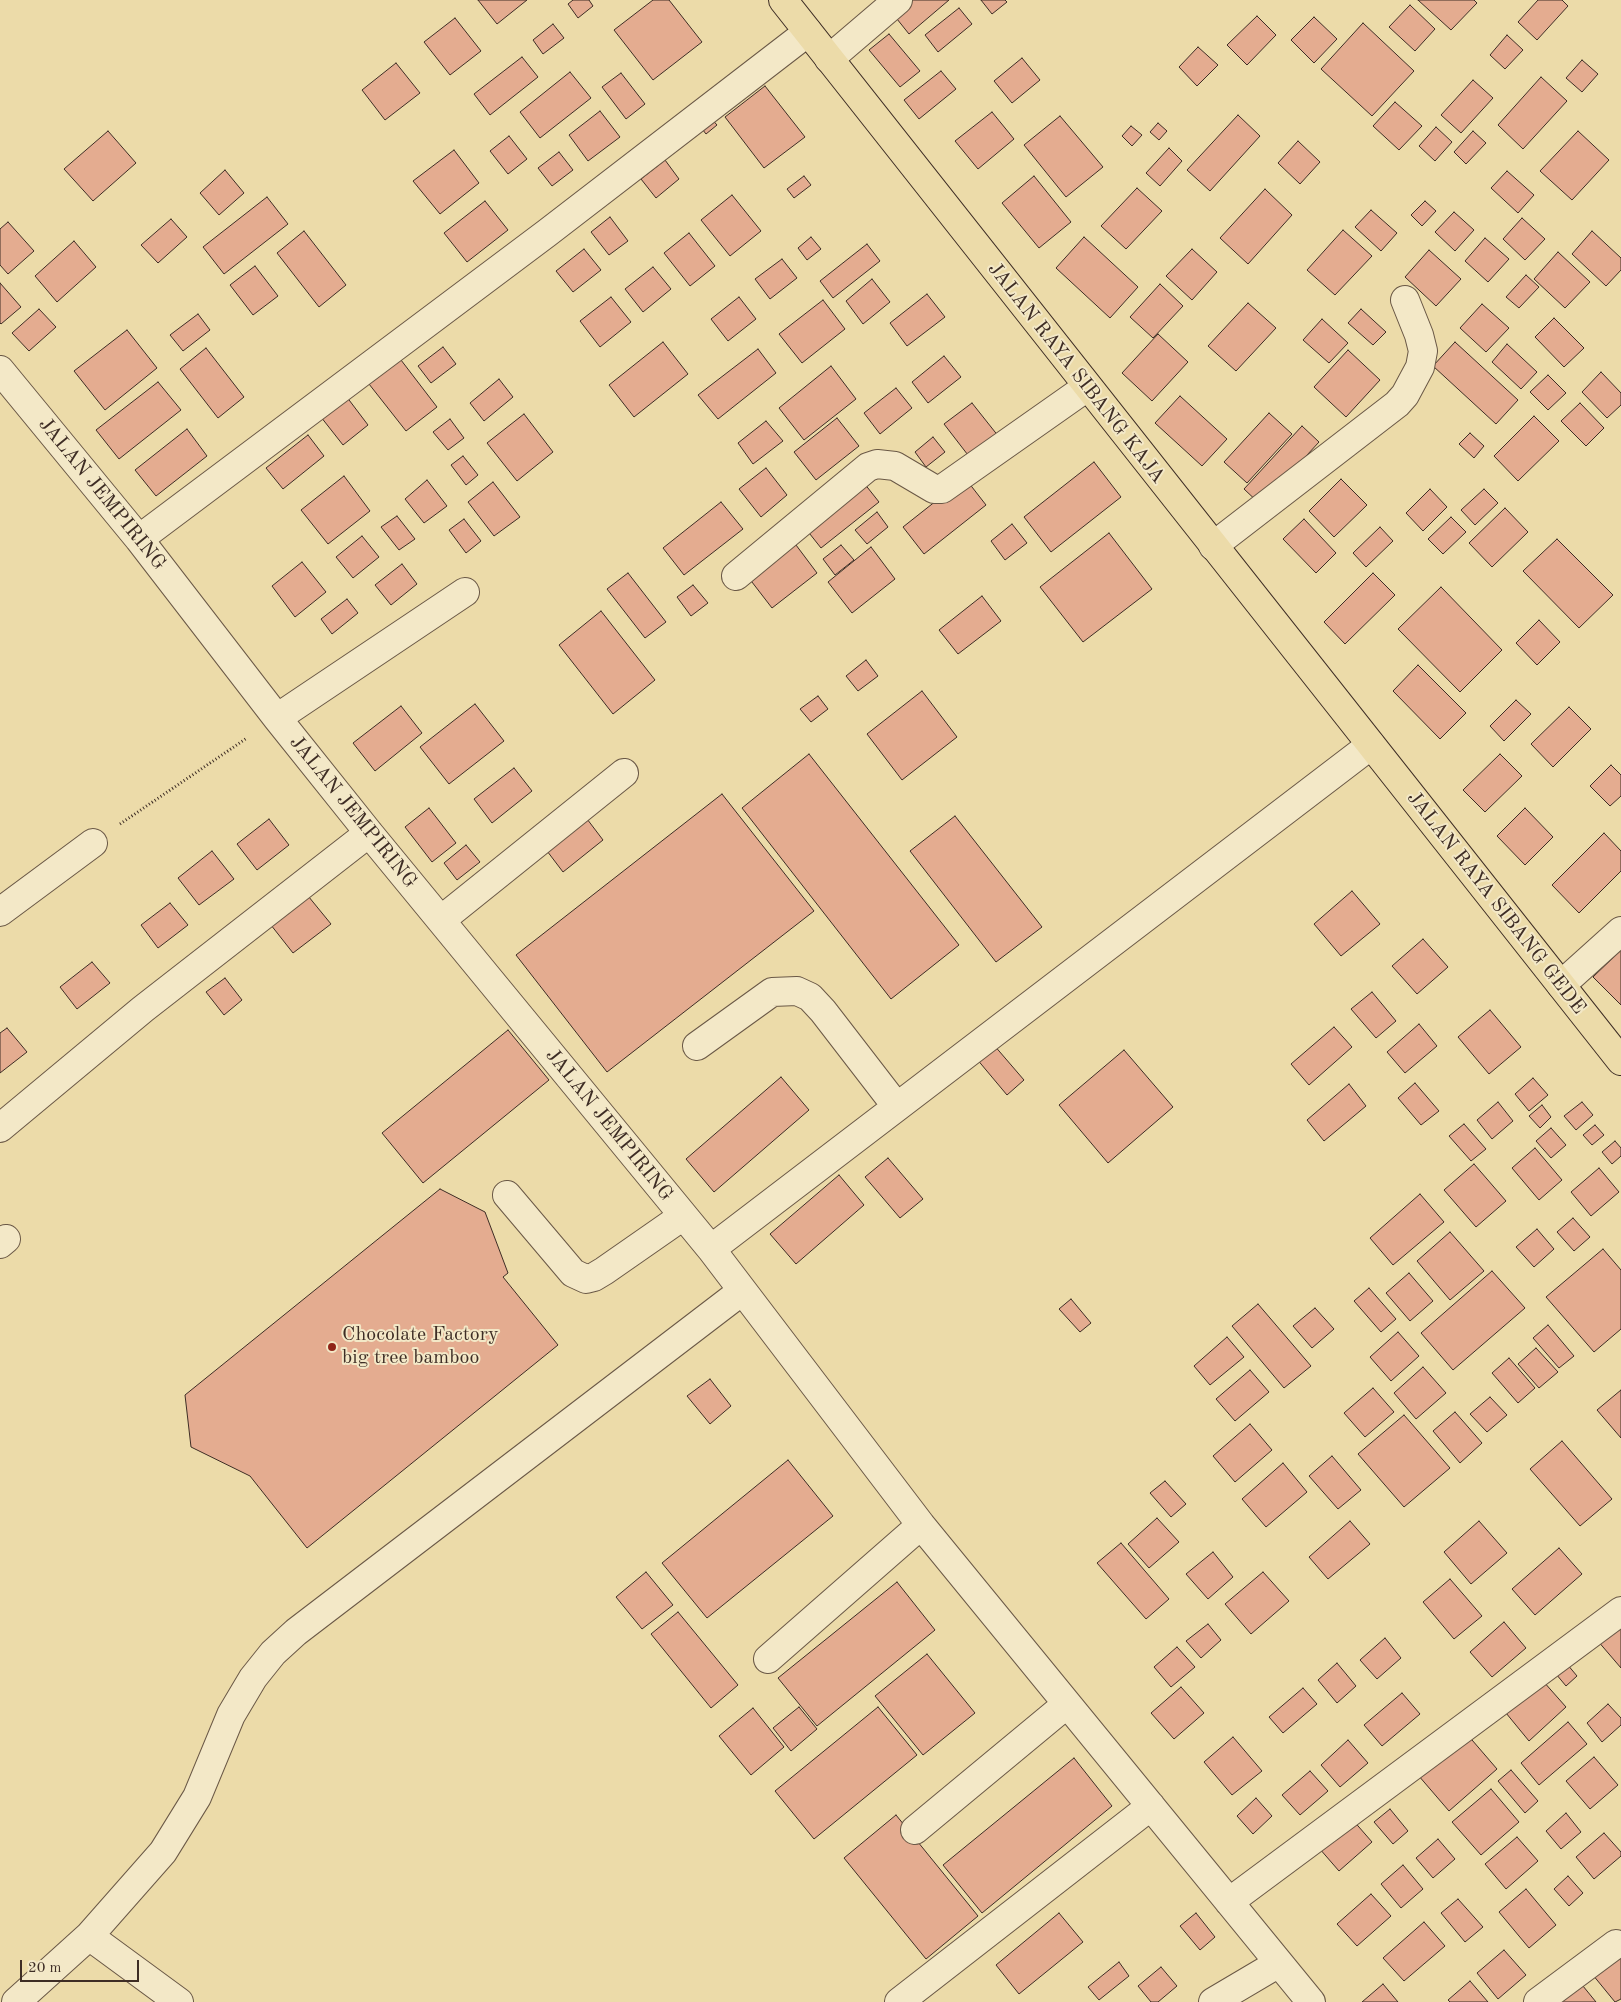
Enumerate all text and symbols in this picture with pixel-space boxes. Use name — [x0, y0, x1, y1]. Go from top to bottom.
street label: JALAN RAYA SIBANG KAJA — [982, 258, 1170, 488]
street label: JALAN JEMPIRING — [33, 413, 171, 575]
street label: JALAN JEMPIRING — [284, 731, 422, 893]
street label: JALAN RAYA SIBANG GEDE — [1401, 787, 1591, 1019]
street label: JALAN JEMPIRING — [540, 1044, 678, 1206]
place label: Chocolate Factory big tree bamboo — [342, 1323, 498, 1370]
marker: Chocolate Factory big tree bamboo — [326, 1341, 338, 1353]
scale bar — [22, 1950, 141, 1982]
text: 20 m — [28, 1961, 62, 1976]

